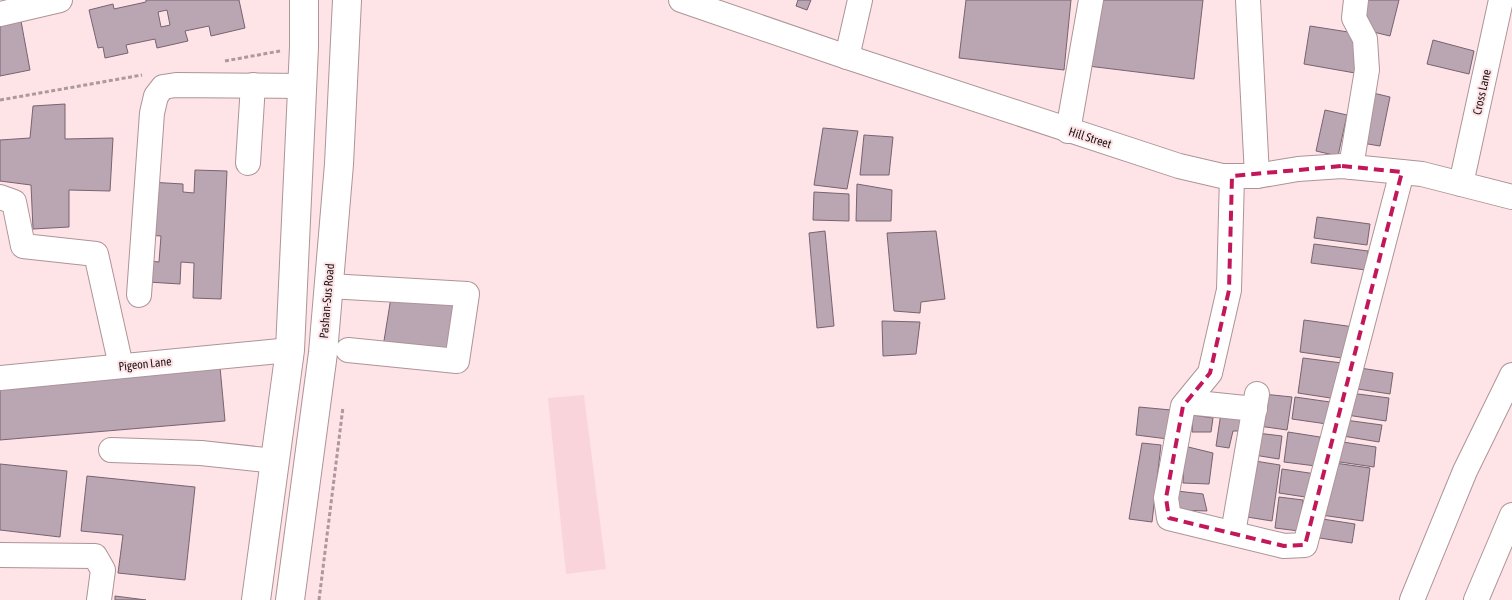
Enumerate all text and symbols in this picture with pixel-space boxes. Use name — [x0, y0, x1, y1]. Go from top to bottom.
street label: Cross Lane — [1470, 68, 1494, 116]
street label: Hill Street — [1067, 125, 1114, 152]
street label: Pashan-Sus Road — [317, 263, 337, 339]
street label: Pigeon Lane — [118, 354, 172, 374]

